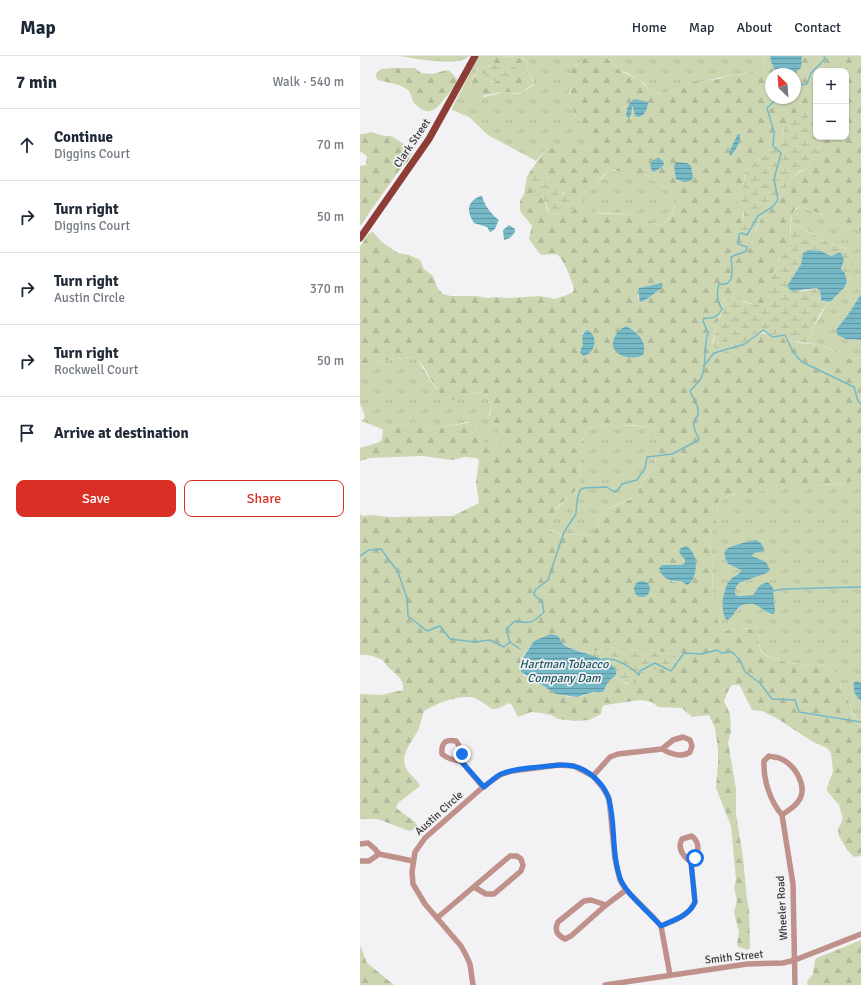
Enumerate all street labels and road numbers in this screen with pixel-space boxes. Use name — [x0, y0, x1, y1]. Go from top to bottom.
street label: Clark Street — [391, 116, 433, 170]
street label: Austin Circle — [412, 788, 466, 838]
street label: Wheeler Road — [774, 875, 790, 941]
street label: Smith Street — [704, 947, 764, 967]

